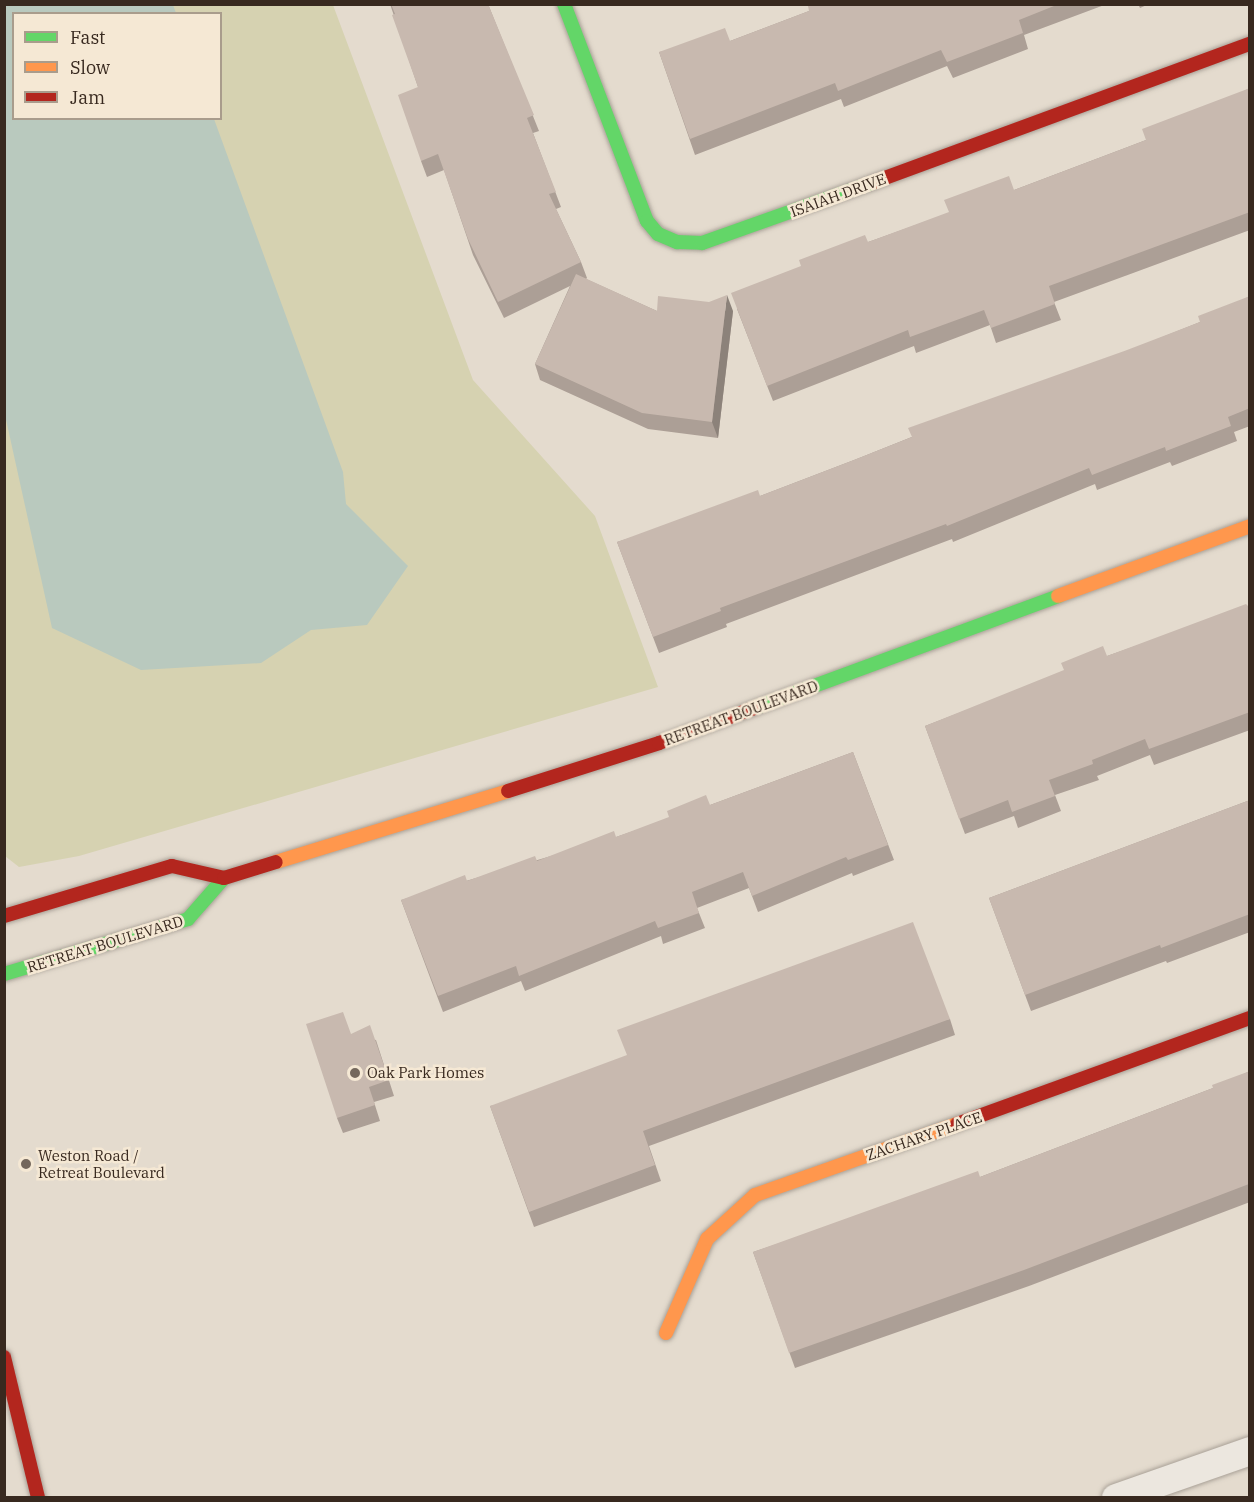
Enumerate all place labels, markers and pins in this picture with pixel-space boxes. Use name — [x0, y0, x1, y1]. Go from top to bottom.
place label: Oak Park Homes — [367, 1064, 484, 1082]
marker: Oak Park Homes — [348, 1066, 362, 1080]
place label: Weston Road / Retreat Boulevard — [38, 1146, 165, 1181]
marker: Weston Road / Retreat Boulevard — [19, 1157, 33, 1171]

